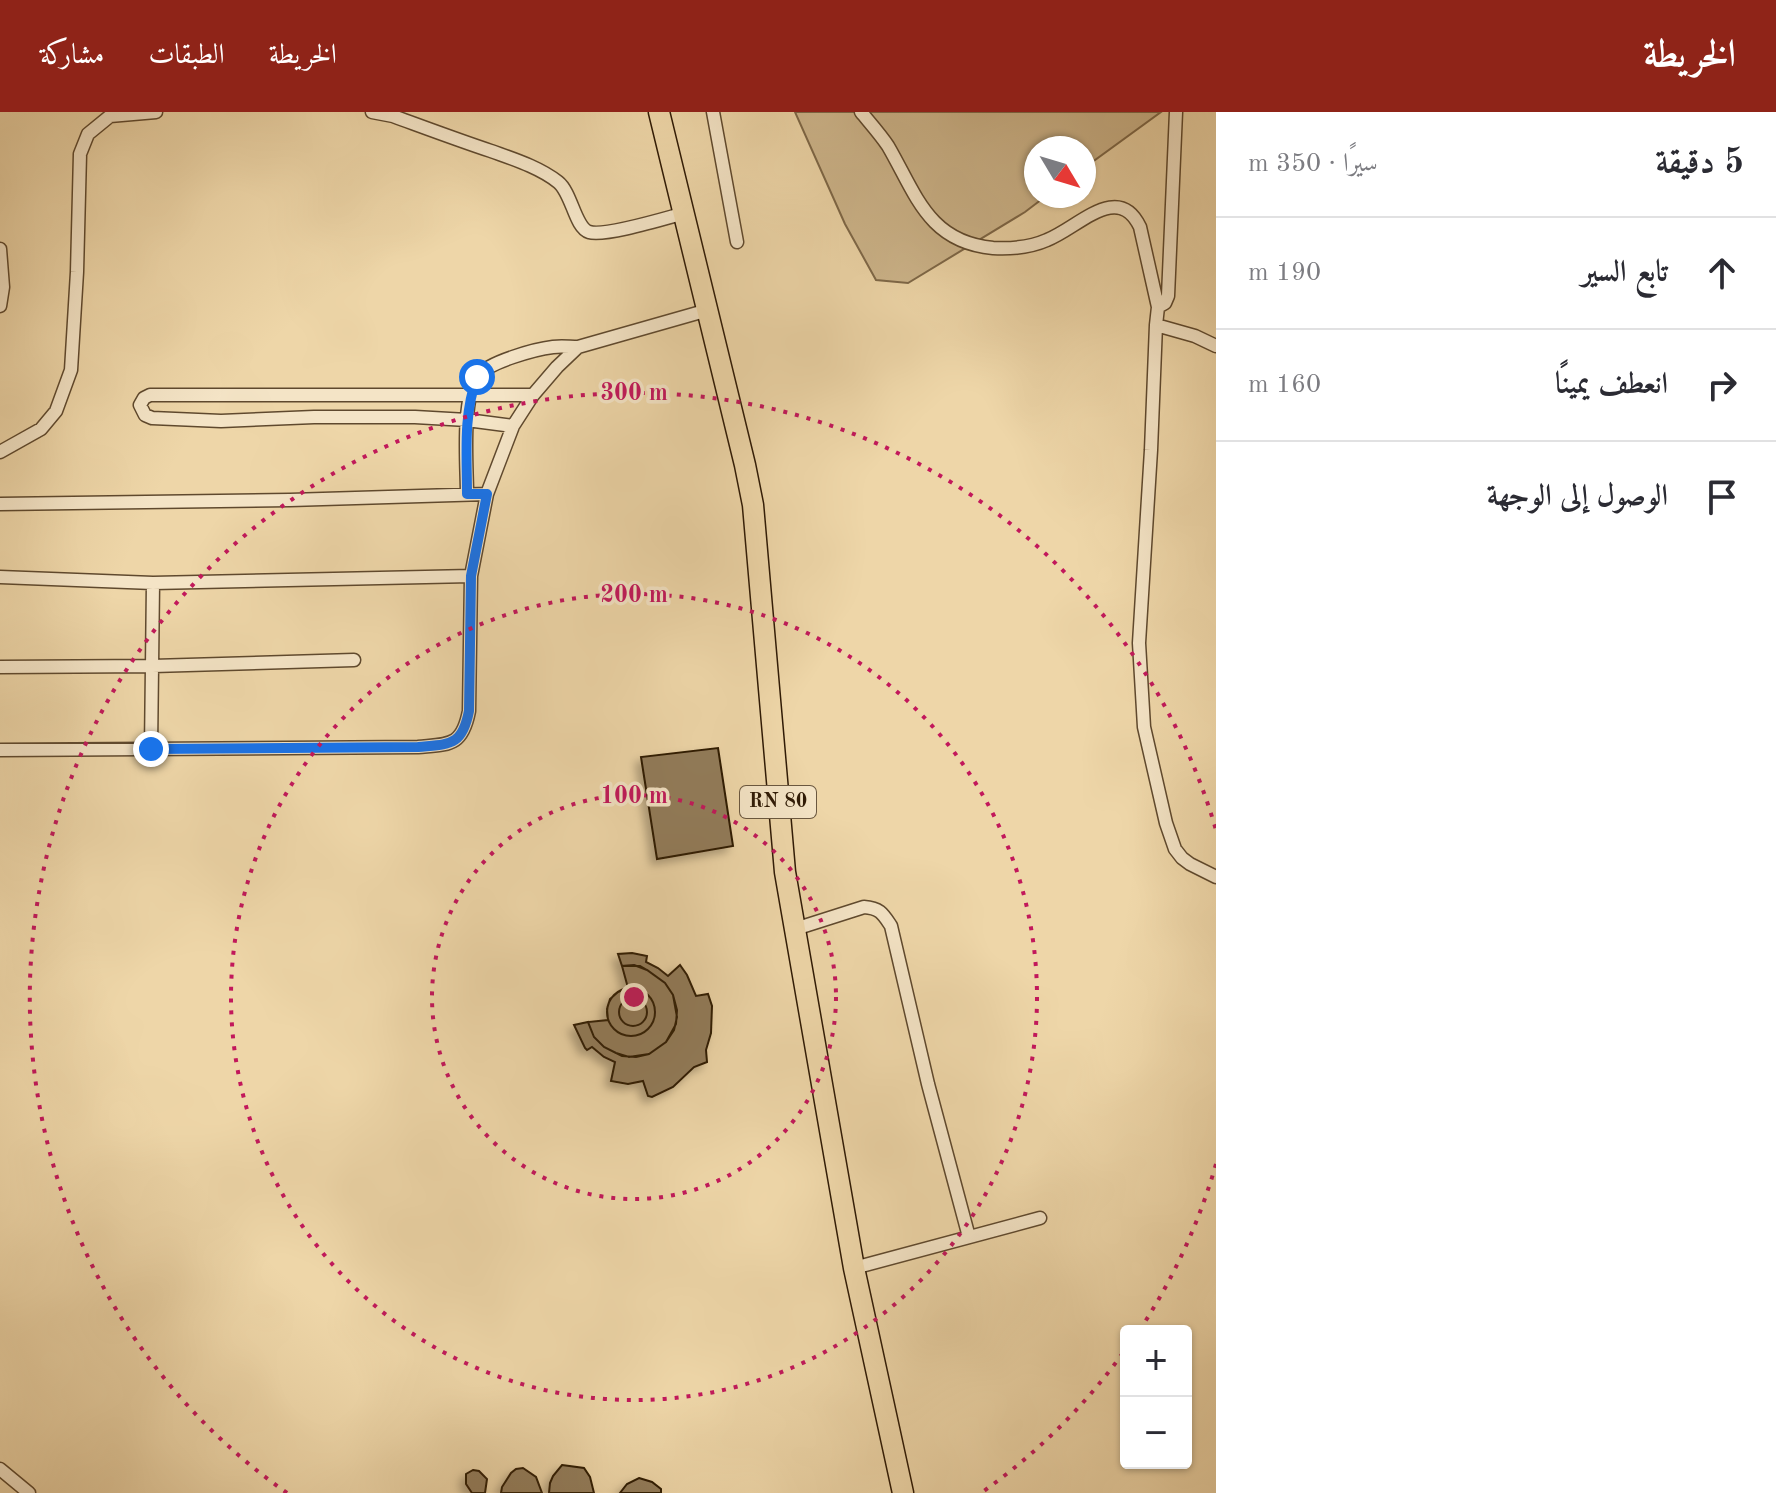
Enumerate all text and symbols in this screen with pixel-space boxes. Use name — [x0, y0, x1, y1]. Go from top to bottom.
text: الخريطة — [1644, 37, 1736, 75]
text: مشاركة — [40, 42, 104, 70]
text: الطبقات — [148, 42, 225, 70]
text: الخريطة — [269, 42, 337, 70]
north arrow — [1024, 136, 1096, 208]
text: 5 دقيقة — [1655, 146, 1744, 180]
text: سيرًا · 350 m — [1248, 151, 1378, 177]
icon: ahead — [1700, 251, 1744, 295]
text: تابع السير — [1581, 258, 1668, 288]
text: 190 m — [1248, 260, 1321, 286]
route start — [459, 359, 495, 395]
icon: right — [1700, 363, 1744, 407]
text: انعطف يمينًا — [1555, 370, 1668, 400]
text: 160 m — [1248, 372, 1321, 398]
text: 300 m — [600, 382, 668, 406]
icon: arrive — [1700, 475, 1744, 519]
text: الوصول إلى الوجهة — [1487, 482, 1668, 512]
text: 200 m — [600, 584, 668, 608]
route end — [133, 731, 169, 767]
text: 100 m — [600, 785, 668, 809]
road number: RN 80 — [740, 786, 816, 818]
centre of rings — [620, 983, 648, 1011]
map controls — [1120, 1325, 1192, 1469]
button: + — [1120, 1325, 1192, 1397]
button: − — [1120, 1397, 1192, 1469]

